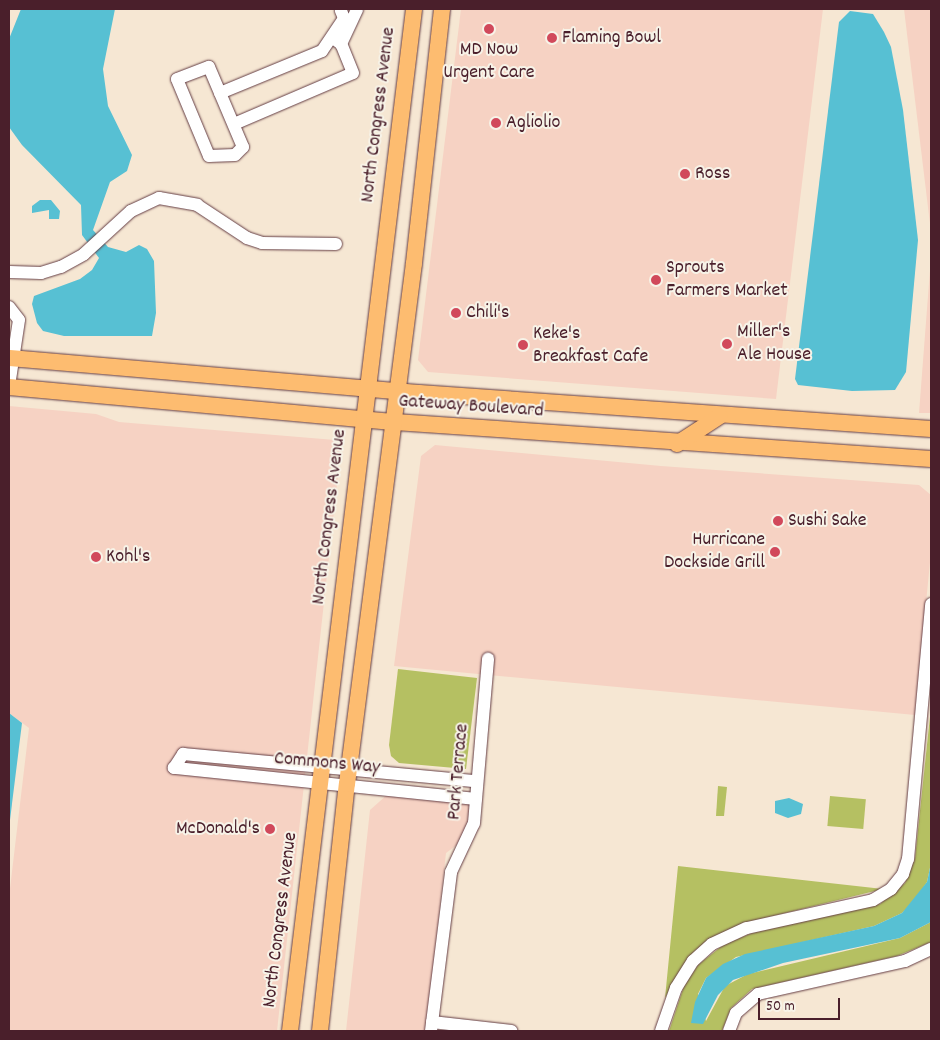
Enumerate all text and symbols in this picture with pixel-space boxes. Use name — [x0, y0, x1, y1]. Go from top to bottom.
marker: MD Now Urgent Care — [482, 22, 496, 36]
street label: North Congress Avenue — [356, 26, 402, 204]
place label: Flaming Bowl — [562, 26, 661, 50]
marker: Flaming Bowl — [546, 32, 558, 44]
place label: MD Now Urgent Care — [443, 38, 535, 85]
place label: Agliolio — [506, 111, 560, 135]
marker: Agliolio — [490, 117, 502, 129]
place label: Ross — [695, 162, 730, 186]
marker: Ross — [679, 168, 691, 180]
place label: Sprouts Farmers Market — [666, 256, 788, 303]
marker: Sprouts Farmers Market — [650, 274, 662, 286]
place label: Chili's — [466, 301, 509, 325]
marker: Chili's — [450, 307, 462, 319]
place label: Miller's Ale House — [737, 320, 811, 367]
place label: Keke's Breakfast Cafe — [533, 322, 648, 369]
marker: Miller's Ale House — [721, 338, 733, 350]
marker: Keke's Breakfast Cafe — [517, 339, 529, 351]
street label: Gateway Boulevard — [398, 390, 544, 424]
street label: North Congress Avenue — [307, 428, 353, 606]
place label: Sushi Sake — [788, 509, 866, 533]
marker: Sushi Sake — [772, 515, 784, 527]
place label: Hurricane Dockside Grill — [664, 528, 765, 575]
place label: Kohl's — [106, 545, 150, 569]
marker: Hurricane Dockside Grill — [769, 546, 781, 558]
marker: Kohl's — [90, 551, 102, 563]
street label: Park Terrace — [443, 723, 475, 821]
street label: Commons Way — [273, 747, 381, 781]
place label: McDonald's — [176, 817, 260, 841]
marker: McDonald's — [264, 823, 276, 835]
street label: North Congress Avenue — [258, 831, 304, 1009]
scale bar — [760, 988, 842, 1020]
text: 50 m — [766, 996, 795, 1018]

